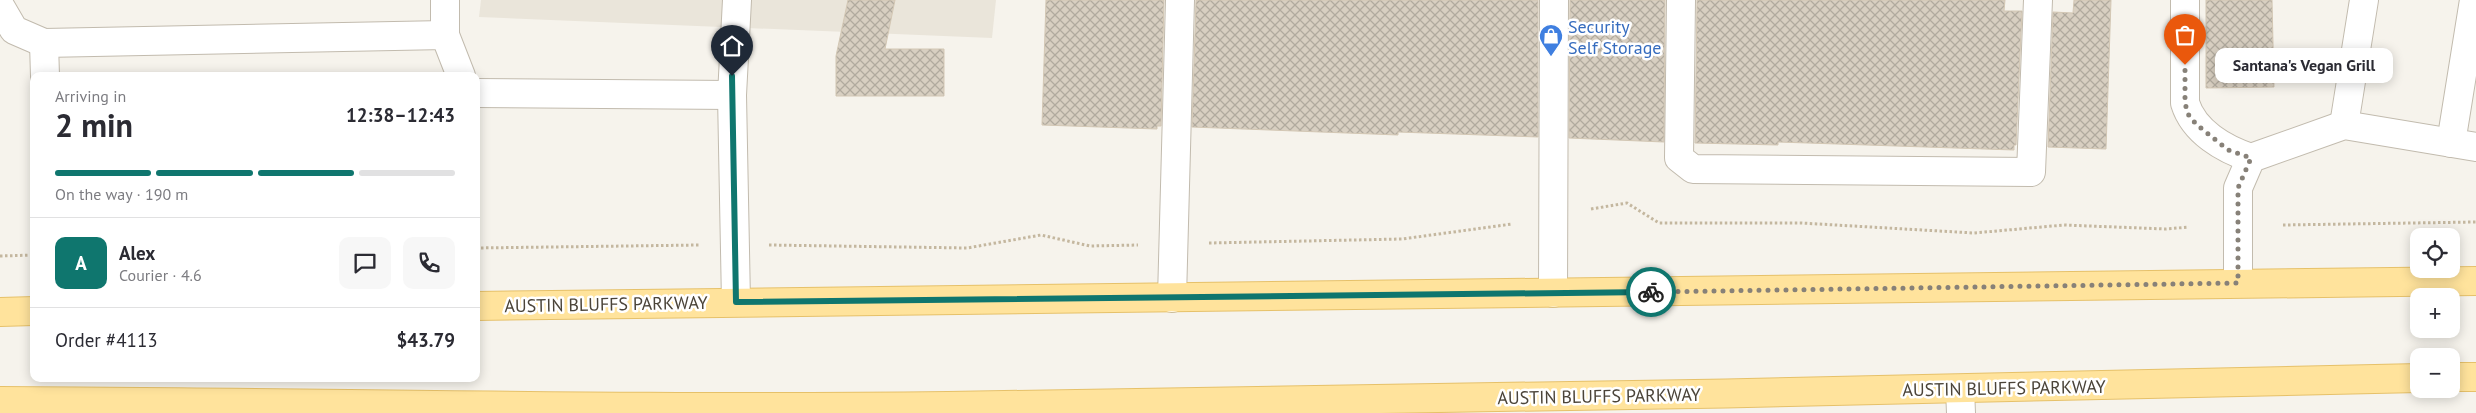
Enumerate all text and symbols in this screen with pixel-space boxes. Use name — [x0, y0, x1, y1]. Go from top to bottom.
pin — [2164, 14, 2206, 65]
place label: Security Self Storage — [1568, 15, 1661, 59]
icon: bag — [2171, 21, 2199, 49]
shop icon: Security Self Storage — [1538, 23, 1564, 57]
pin — [711, 25, 753, 76]
icon: home — [718, 32, 746, 60]
callout: Santana's Vegan Grill — [2215, 48, 2392, 82]
text: Santana's Vegan Grill — [2233, 55, 2375, 75]
text: Arriving in — [55, 86, 126, 106]
text: 12:38–12:43 — [346, 103, 455, 127]
text: 2 min — [55, 104, 133, 146]
text: On the way · 190 m — [55, 184, 188, 204]
map controls — [2410, 228, 2460, 398]
button: locate — [2410, 228, 2460, 278]
button: chat — [339, 237, 391, 289]
button: phone — [403, 237, 455, 289]
text: Alex — [119, 241, 155, 265]
text: A — [75, 251, 87, 275]
text: Courier · 4.6 — [119, 265, 202, 285]
courier — [1626, 267, 1676, 317]
icon: bike — [1637, 278, 1665, 306]
button: + — [2410, 288, 2460, 338]
street label: AUSTIN BLUFFS PARKWAY — [504, 291, 708, 317]
text: Order #4113 — [55, 328, 158, 352]
text: $43.79 — [396, 328, 455, 352]
button: − — [2410, 348, 2460, 398]
street label: AUSTIN BLUFFS PARKWAY — [1902, 375, 2106, 401]
street label: AUSTIN BLUFFS PARKWAY — [1497, 383, 1701, 409]

